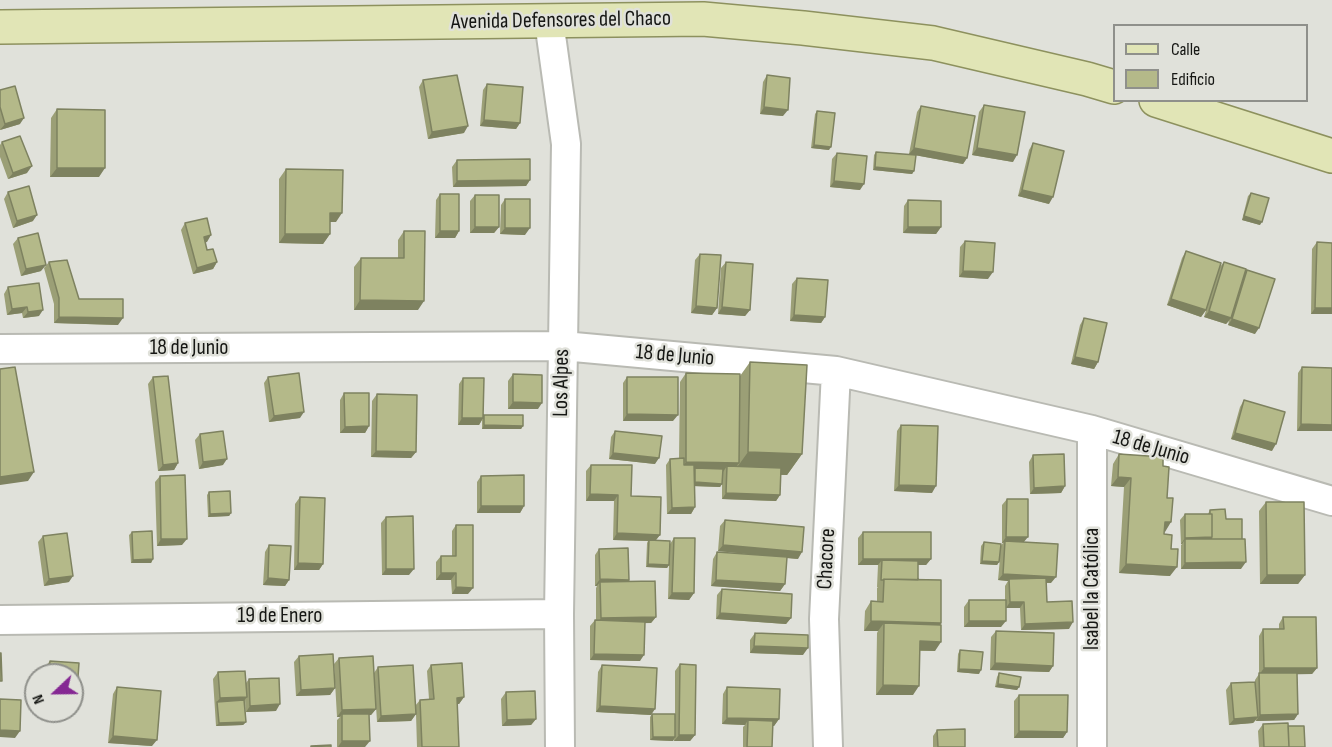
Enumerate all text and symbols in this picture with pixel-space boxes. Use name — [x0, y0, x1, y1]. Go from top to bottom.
street label: Avenida Defensores del Chaco — [451, 6, 671, 36]
legend — [1113, 24, 1308, 102]
text: Calle — [1171, 39, 1200, 60]
text: Edificio — [1171, 69, 1215, 90]
street label: 18 de Junio — [150, 335, 228, 361]
street label: 18 de Junio — [635, 339, 715, 373]
street label: Los Alpes — [548, 349, 576, 417]
street label: 18 de Junio — [1110, 424, 1192, 472]
street label: Chacore — [812, 528, 842, 590]
street label: Isabel la Católica — [1079, 528, 1105, 650]
street label: 19 de Enero — [238, 603, 322, 629]
north arrow — [24, 663, 84, 723]
text: N — [28, 692, 49, 707]

